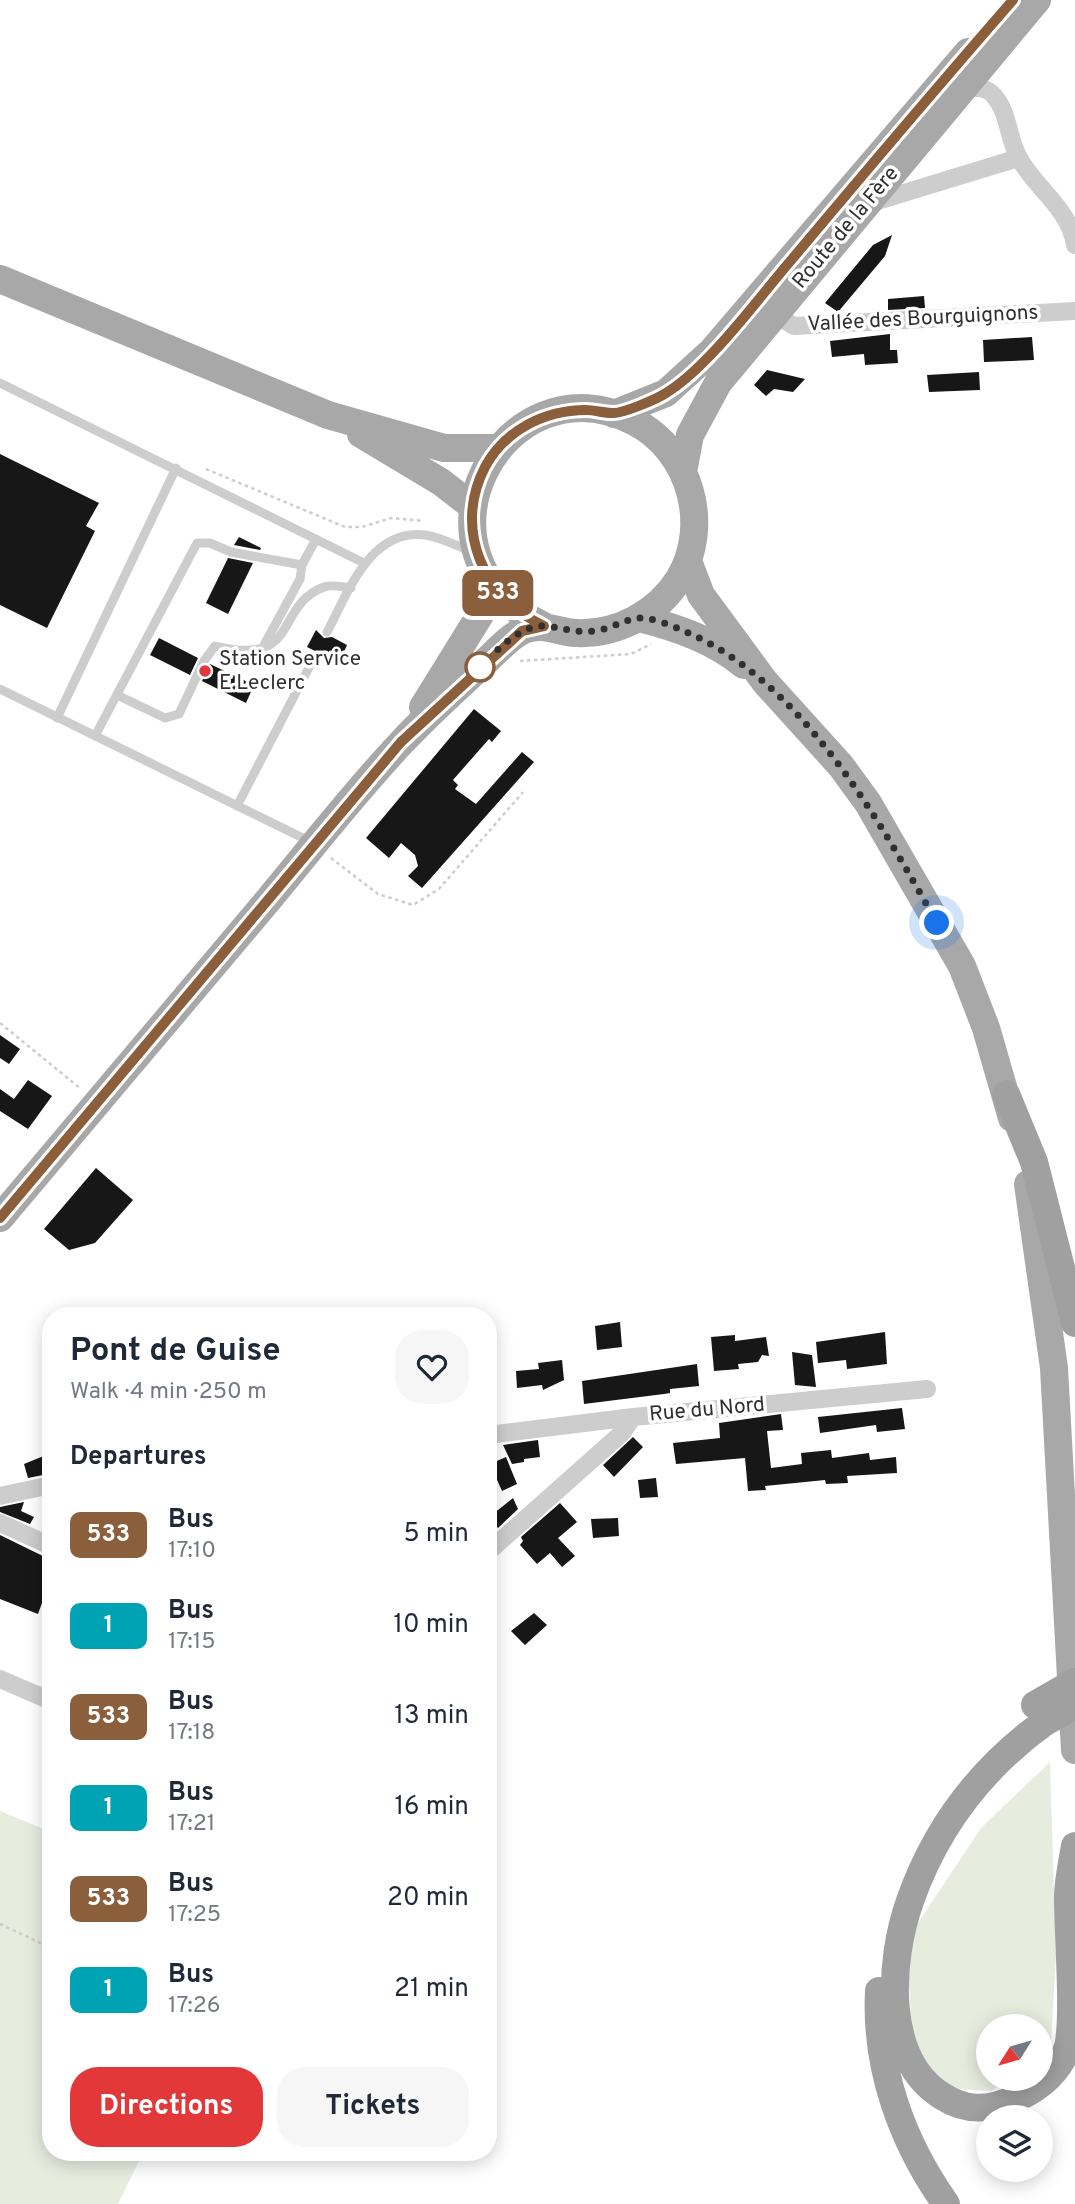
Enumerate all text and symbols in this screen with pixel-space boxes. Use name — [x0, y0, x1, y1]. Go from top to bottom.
street label: Route de la Fère — [787, 161, 905, 295]
street label: Vallée des Bourguignons — [807, 299, 1039, 339]
line badge: 533 — [458, 570, 538, 616]
text: 533 — [476, 578, 520, 608]
place label: Station Service E.Leclerc — [219, 646, 361, 697]
unlabelled marker — [465, 652, 495, 682]
marker: Station Service E.Leclerc — [197, 663, 213, 679]
your location — [919, 905, 954, 940]
button: heart — [395, 1330, 469, 1404]
text: Pont de Guise — [70, 1331, 281, 1373]
text: Walk · 4 min · 250 m — [70, 1378, 267, 1407]
street label: Rue du Nord — [648, 1391, 766, 1429]
text: Departures — [70, 1441, 207, 1474]
text: Bus — [168, 1504, 214, 1537]
text: 5 min — [403, 1518, 469, 1551]
text: 533 — [87, 1520, 130, 1550]
text: 17:10 — [168, 1537, 216, 1566]
text: Bus — [168, 1595, 214, 1628]
text: 10 min — [393, 1609, 469, 1642]
text: 1 — [104, 1611, 113, 1641]
text: 17:15 — [168, 1628, 216, 1657]
text: Bus — [168, 1686, 214, 1719]
text: 13 min — [394, 1700, 469, 1733]
text: 533 — [87, 1702, 130, 1732]
text: 17:18 — [168, 1719, 215, 1748]
text: Bus — [168, 1777, 214, 1810]
text: 16 min — [394, 1791, 469, 1824]
text: 1 — [104, 1793, 113, 1823]
text: 17:21 — [168, 1810, 215, 1839]
text: Bus — [168, 1868, 214, 1901]
text: 20 min — [387, 1882, 469, 1915]
text: 533 — [87, 1884, 130, 1914]
text: 17:25 — [168, 1901, 221, 1930]
text: Bus — [168, 1959, 214, 1992]
text: 21 min — [394, 1973, 469, 2006]
text: 1 — [104, 1975, 113, 2005]
text: 17:26 — [168, 1992, 221, 2021]
north arrow — [976, 2014, 1054, 2091]
map controls — [976, 2014, 1053, 2182]
button: Directions — [70, 2067, 263, 2147]
button: Tickets — [277, 2067, 469, 2147]
button: layers — [976, 2105, 1053, 2182]

